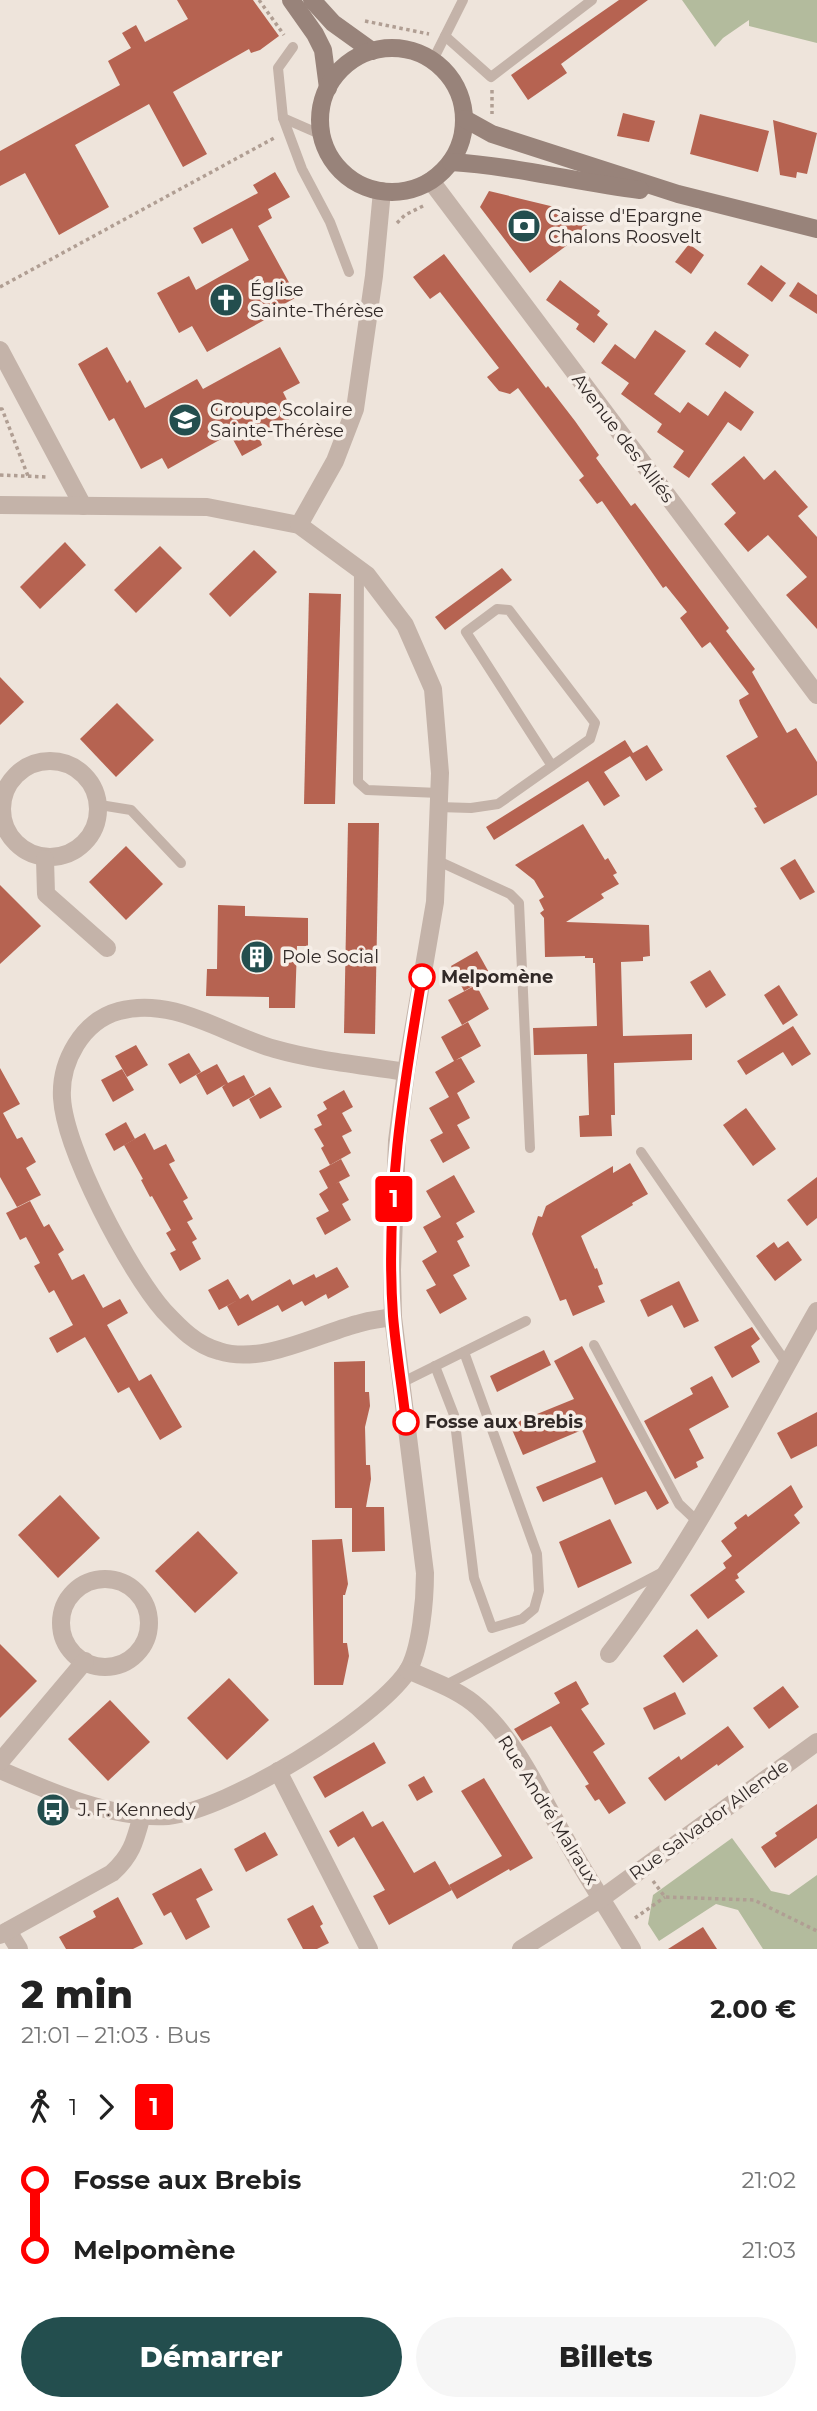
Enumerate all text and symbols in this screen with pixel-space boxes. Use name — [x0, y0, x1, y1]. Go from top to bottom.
place label: Caisse d'Epargne Chalons Roosvelt — [548, 205, 702, 248]
bank icon: Caisse d'Epargne Chalons Roosvelt — [505, 207, 543, 245]
place label: Église Sainte-Thérèse — [250, 279, 384, 322]
church icon: Église Sainte-Thérèse — [207, 281, 245, 319]
street label: Avenue des Alliés — [567, 369, 679, 507]
place label: Groupe Scolaire Sainte-Thérèse — [210, 399, 353, 442]
school or university icon: Groupe Scolaire Sainte-Thérèse — [166, 401, 204, 439]
building icon: Pole Social — [238, 938, 276, 976]
place label: Pole Social — [282, 946, 379, 968]
marker: Melpomène — [409, 964, 435, 990]
place label: Melpomène — [441, 966, 553, 988]
line badge: 1 — [371, 1176, 417, 1222]
text: 1 — [389, 1184, 399, 1213]
marker: Fosse aux Brebis — [393, 1409, 419, 1435]
place label: Fosse aux Brebis — [425, 1411, 583, 1433]
street label: Rue André Malraux — [493, 1731, 603, 1889]
street label: Rue Salvador Allende — [625, 1755, 793, 1885]
bus stop icon: J. F. Kennedy — [34, 1791, 72, 1829]
place label: J. F. Kennedy — [77, 1799, 196, 1821]
text: 2 min — [21, 1971, 133, 2018]
text: 2.00 € — [710, 1993, 796, 2025]
text: 21:01 – 21:03 · Bus — [21, 2021, 210, 2049]
icon: walk — [21, 2088, 59, 2126]
icon: forward — [87, 2088, 125, 2126]
text: 1 — [149, 2092, 159, 2121]
text: 1 — [69, 2093, 77, 2121]
text: Fosse aux Brebis — [73, 2164, 301, 2196]
text: 21:02 — [741, 2166, 796, 2194]
text: Melpomène — [73, 2234, 235, 2266]
text: 21:03 — [742, 2236, 796, 2264]
button: Démarrer — [21, 2317, 402, 2397]
button: Billets — [416, 2317, 796, 2397]

